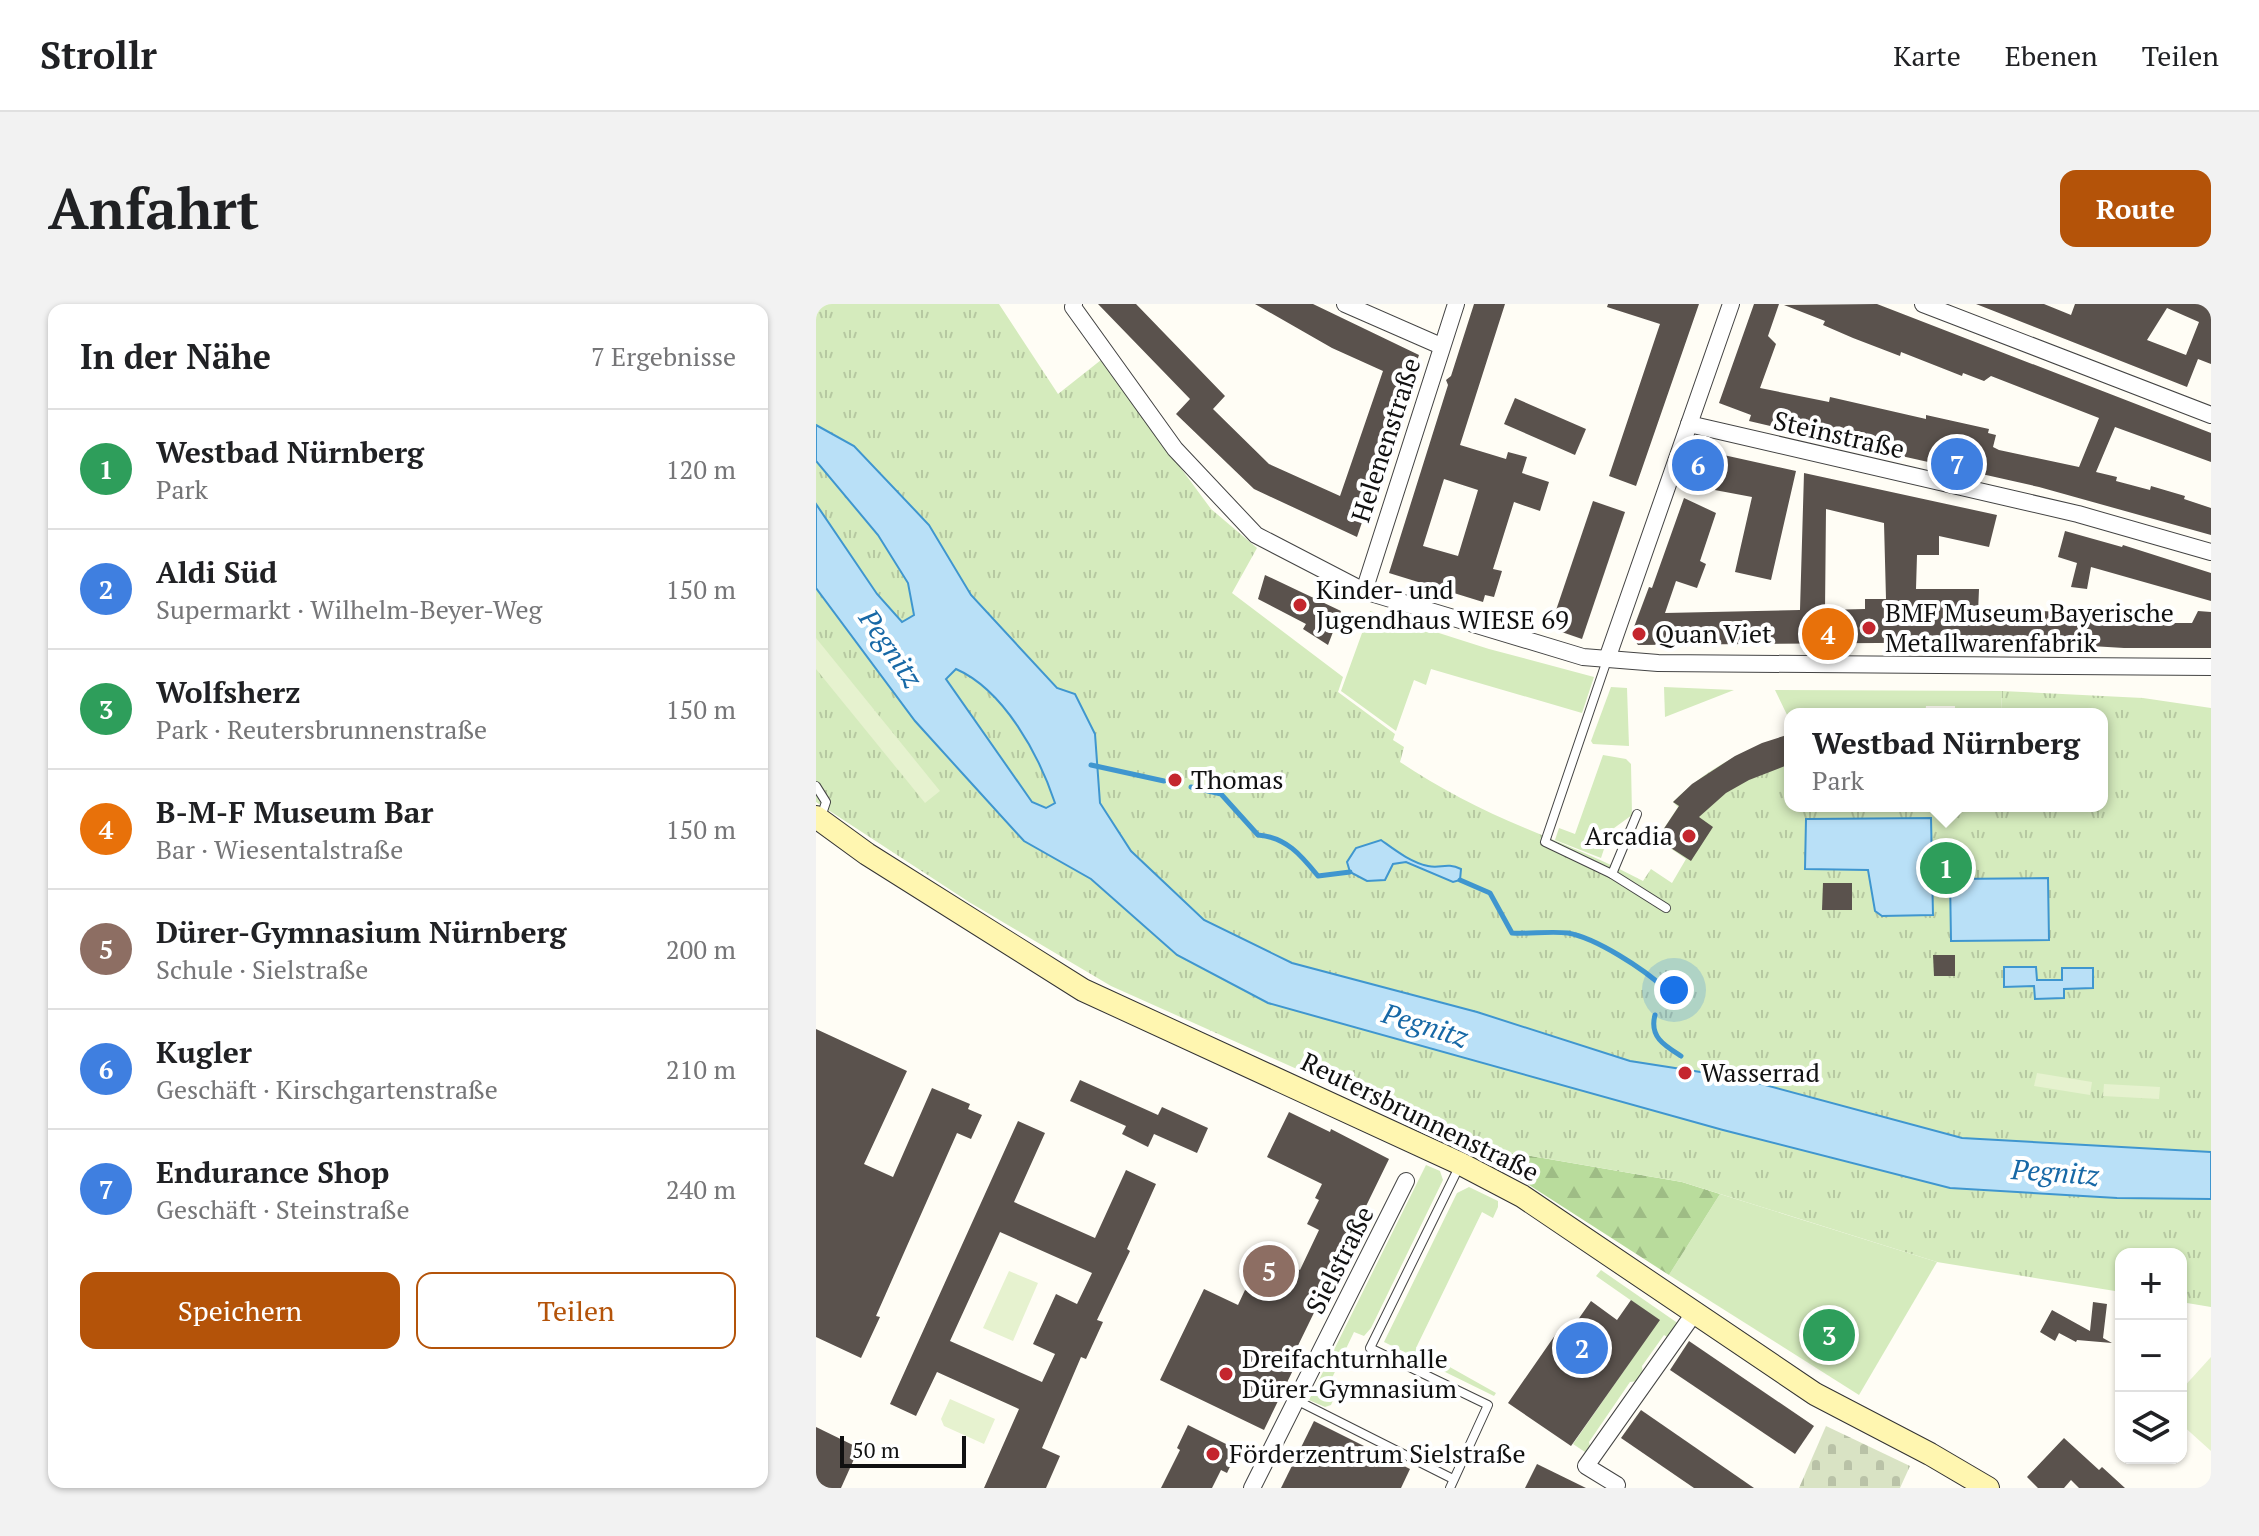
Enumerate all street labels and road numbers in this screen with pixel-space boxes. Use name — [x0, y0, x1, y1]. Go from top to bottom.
street label: Helenenstraße — [1343, 353, 1428, 526]
street label: Steinstraße — [1770, 402, 1908, 466]
street label: Reutersbrunnenstraße — [1296, 1044, 1545, 1188]
street label: Sielstraße — [1298, 1200, 1381, 1319]

